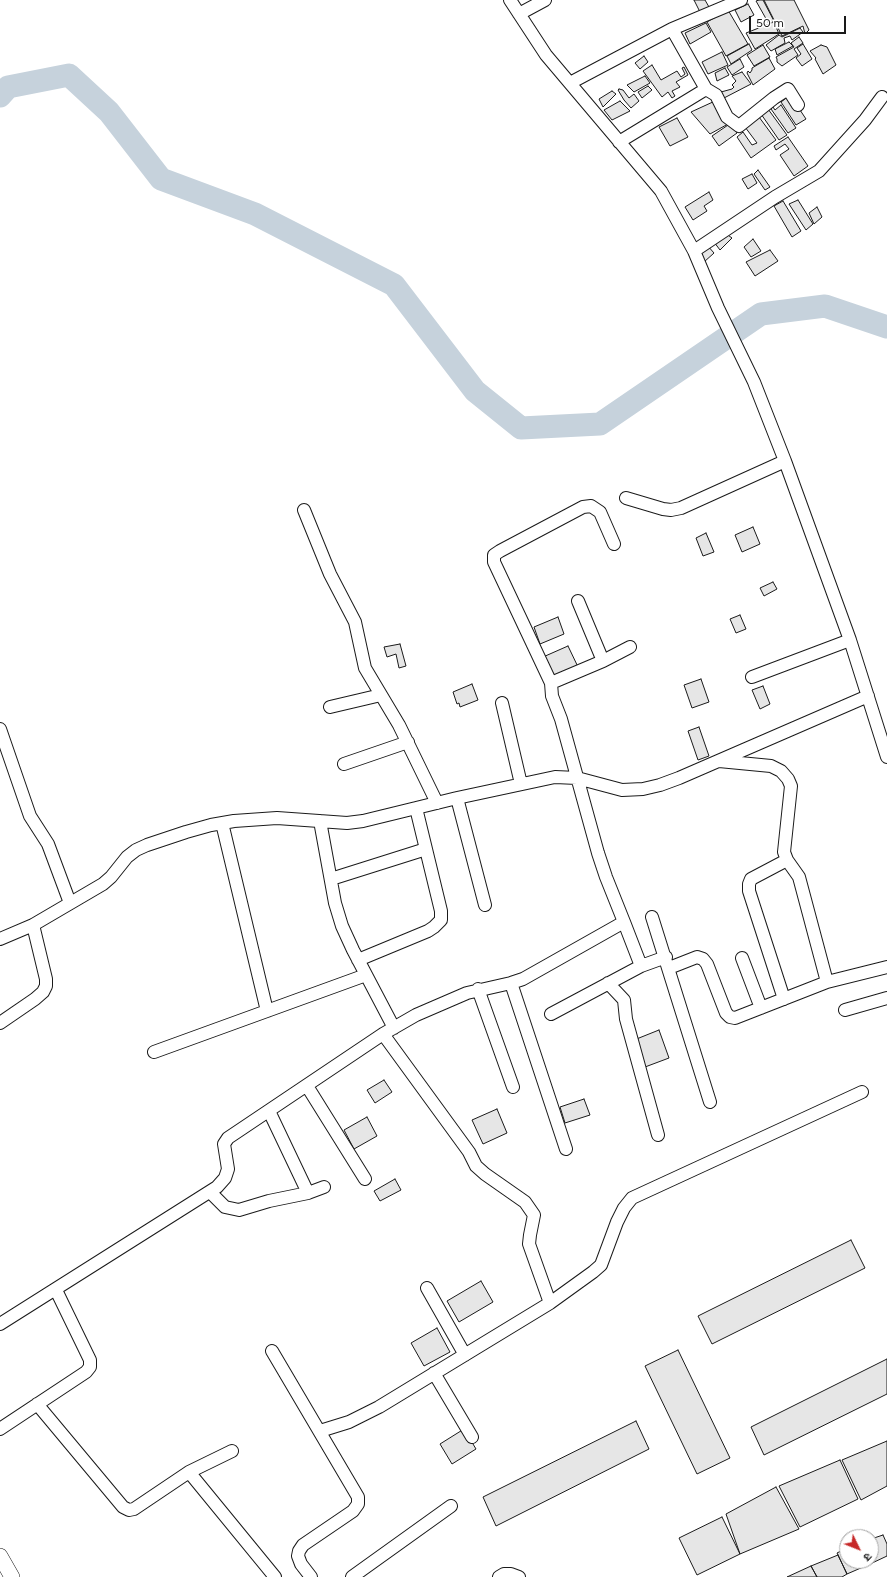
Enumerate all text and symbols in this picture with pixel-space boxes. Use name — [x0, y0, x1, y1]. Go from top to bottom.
scale bar — [751, 8, 848, 34]
text: 50 m — [756, 16, 784, 30]
north arrow — [839, 1529, 879, 1569]
text: उ — [860, 1550, 874, 1564]

